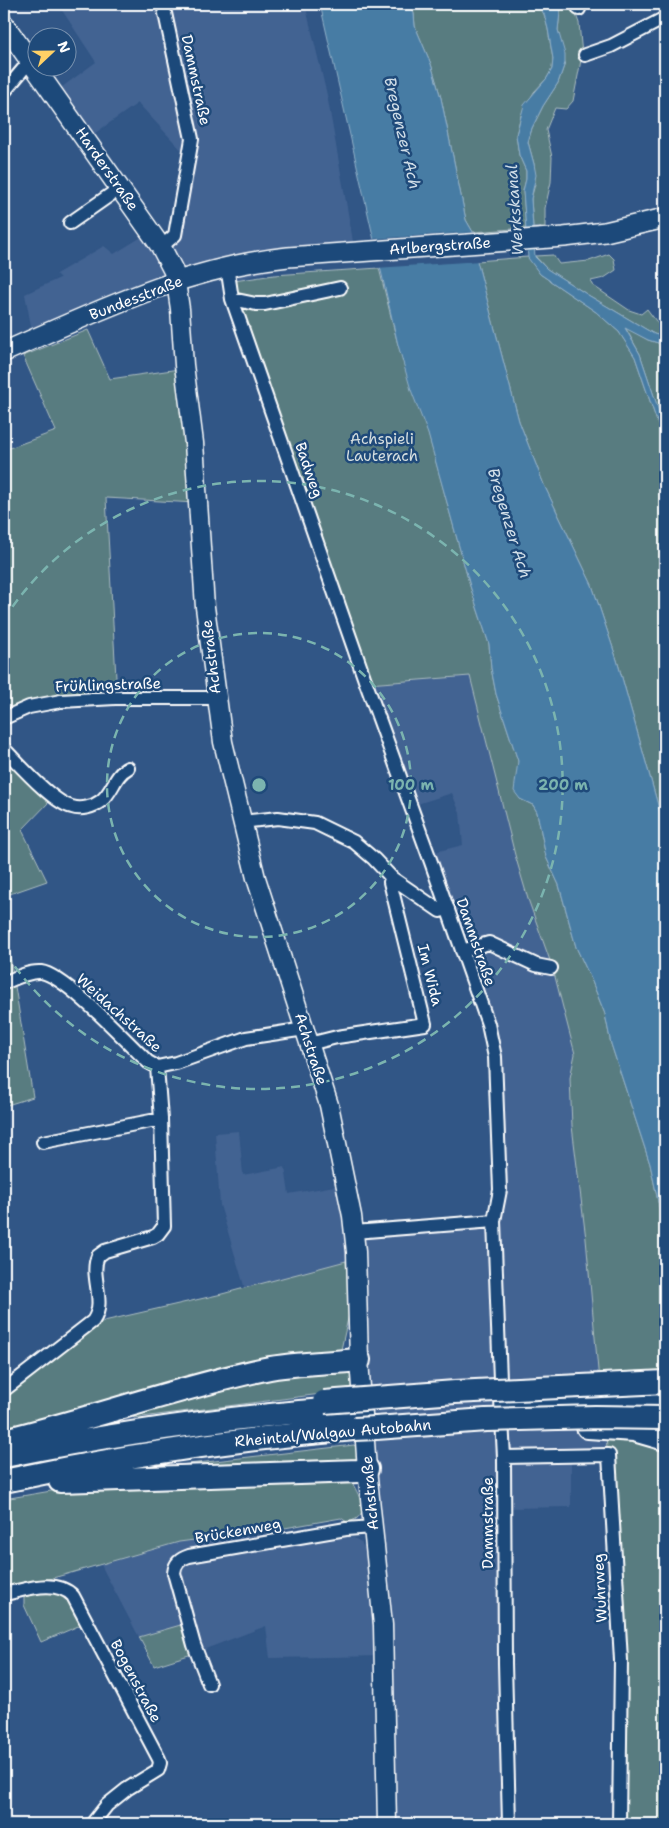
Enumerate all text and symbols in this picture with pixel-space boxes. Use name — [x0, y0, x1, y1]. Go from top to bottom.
north arrow — [28, 28, 78, 78]
street label: Dammstraße — [177, 33, 215, 127]
text: N — [54, 39, 74, 56]
water label: Bregenzer Ach — [379, 75, 426, 191]
street label: Harderstraße — [71, 123, 143, 215]
water label: Werkskanal — [501, 164, 528, 256]
street label: Arlbergstraße — [389, 232, 491, 260]
street label: Bundesstraße — [86, 271, 186, 325]
park label: Achspieli Lauterach — [346, 429, 418, 466]
street label: Badweg — [290, 439, 328, 501]
water label: Bregenzer Ach — [483, 465, 536, 581]
street label: Achstraße — [197, 619, 225, 695]
street label: Frühlingstraße — [55, 673, 161, 697]
text: 100 m — [388, 775, 434, 795]
text: 200 m — [538, 775, 588, 795]
centre of rings — [250, 776, 268, 794]
street label: Dammstraße — [452, 895, 500, 989]
street label: Im Wida — [413, 942, 448, 1009]
street label: Weidachstraße — [72, 969, 166, 1057]
street label: Achstraße — [290, 1010, 332, 1088]
street label: Rheintal/Walgau Autobahn — [234, 1414, 432, 1452]
street label: Achstraße — [357, 1455, 383, 1531]
street label: Dammstraße — [478, 1477, 498, 1569]
street label: Brückenweg — [193, 1514, 283, 1548]
street label: Wuhrweg — [588, 1553, 612, 1623]
street label: Bogenstraße — [106, 1636, 166, 1726]

